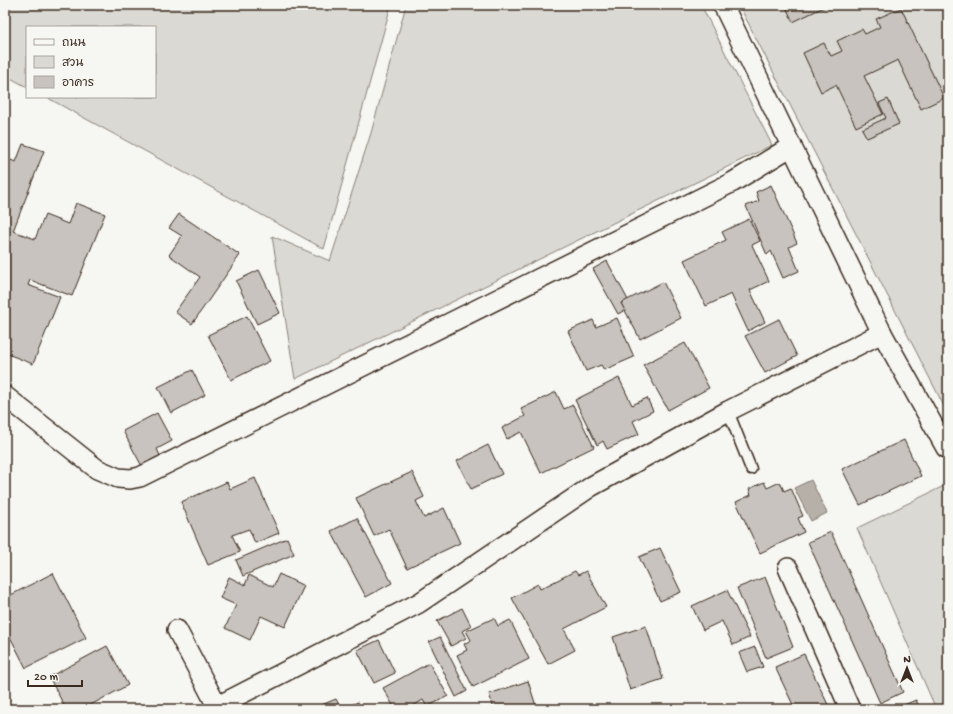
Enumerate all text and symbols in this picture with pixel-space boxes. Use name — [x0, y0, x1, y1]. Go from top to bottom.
legend — [26, 26, 156, 98]
text: ถนน — [62, 37, 86, 51]
text: สวน — [62, 57, 83, 71]
text: อาคาร — [62, 77, 94, 91]
north arrow — [887, 648, 927, 688]
text: N — [903, 654, 911, 666]
scale bar — [28, 662, 82, 688]
text: 20 m — [34, 671, 59, 685]

